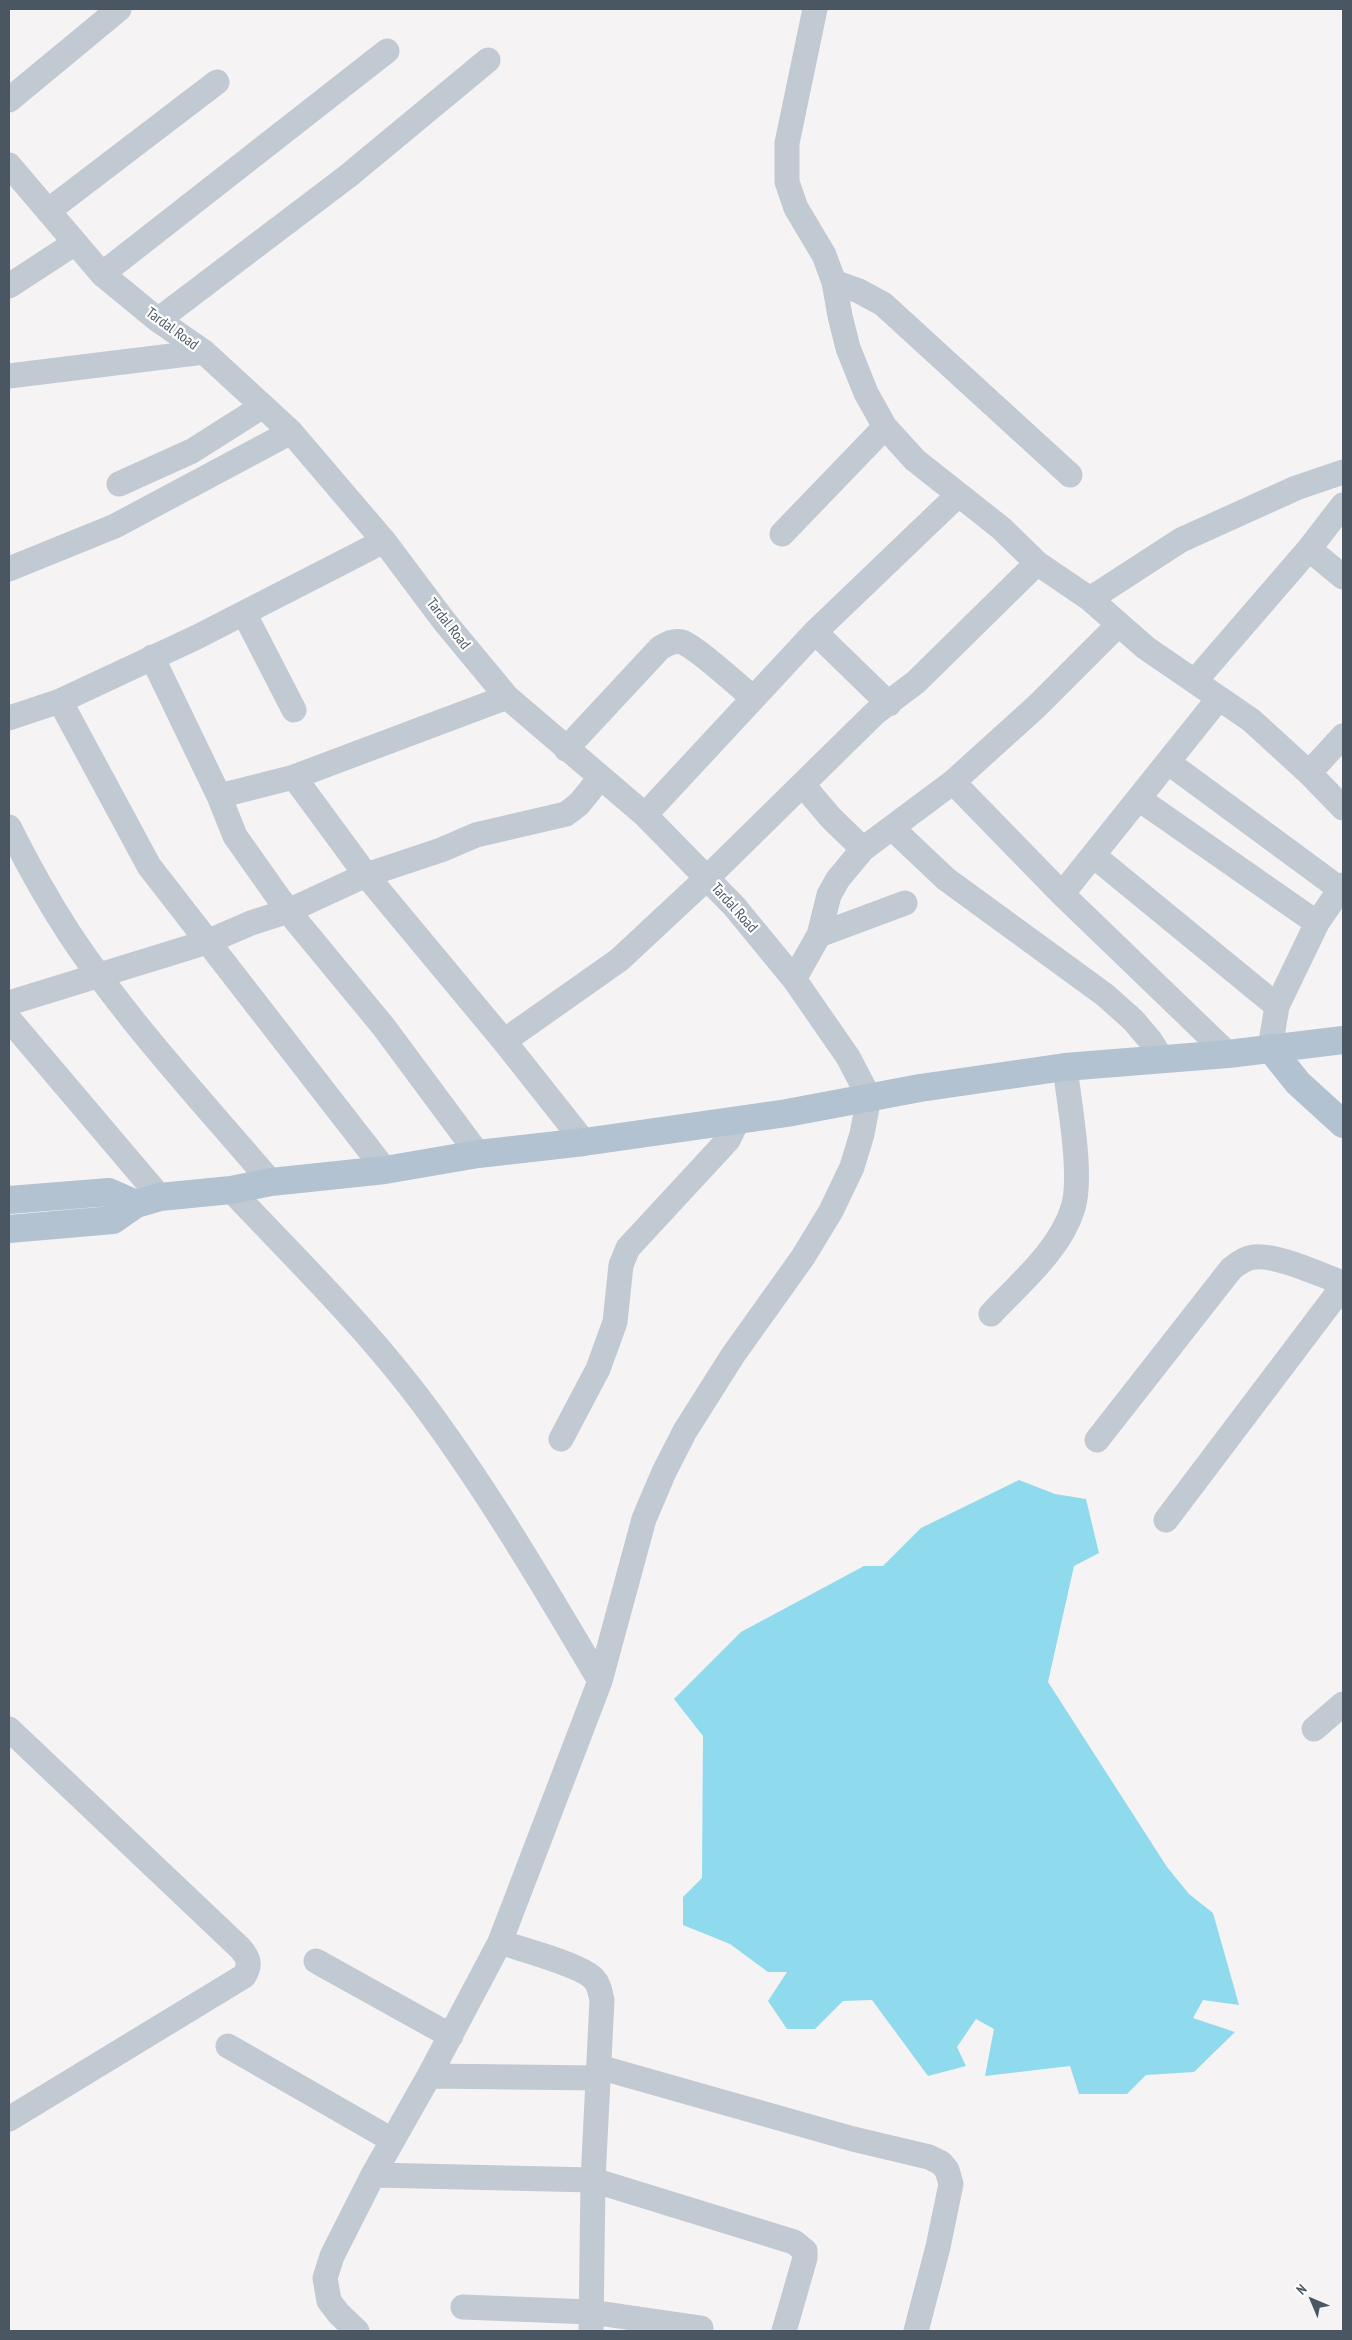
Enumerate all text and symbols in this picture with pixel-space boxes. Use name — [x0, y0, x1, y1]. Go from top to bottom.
street label: Tardal Road — [142, 304, 202, 354]
street label: Tardal Road — [422, 595, 474, 653]
street label: Tardal Road — [707, 880, 761, 936]
north arrow — [1287, 2275, 1337, 2325]
text: N — [1292, 2280, 1310, 2298]

